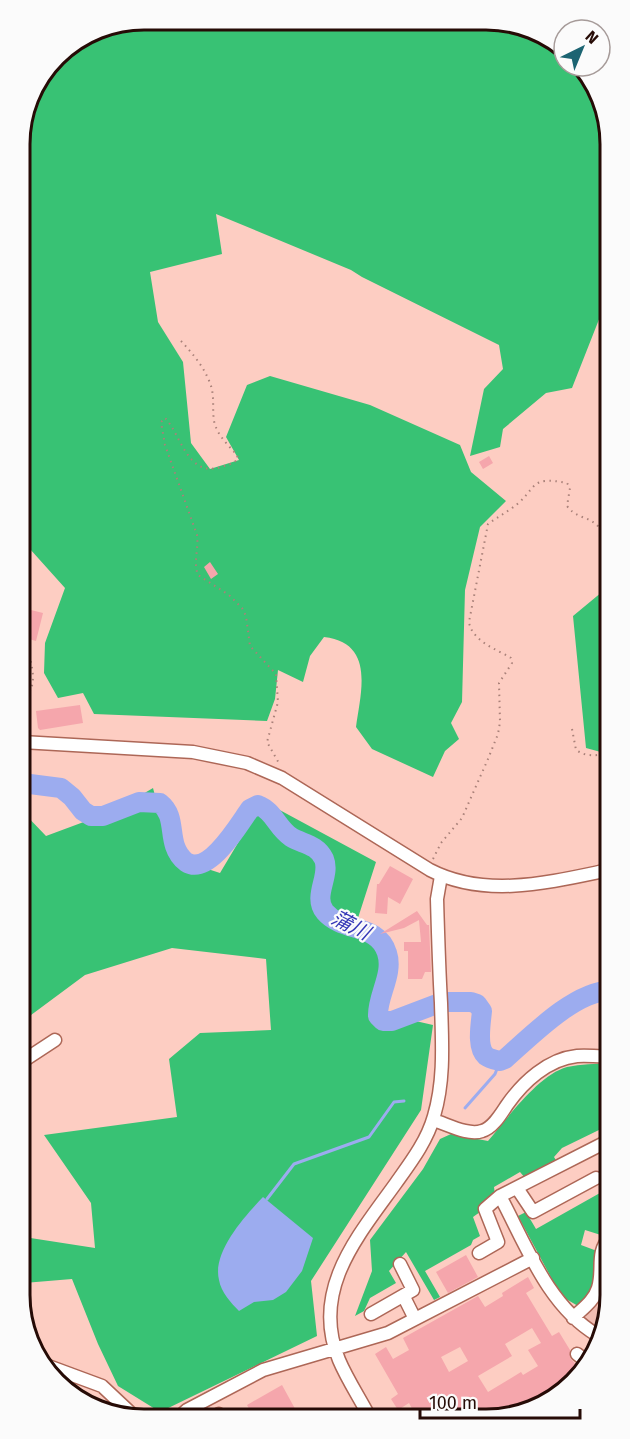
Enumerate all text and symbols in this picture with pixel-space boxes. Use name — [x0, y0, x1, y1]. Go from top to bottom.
north arrow — [552, 18, 612, 78]
text: N — [582, 27, 602, 48]
water label: 蒲川 — [328, 905, 376, 946]
scale bar — [420, 1382, 580, 1420]
text: 100 m — [429, 1392, 477, 1414]

